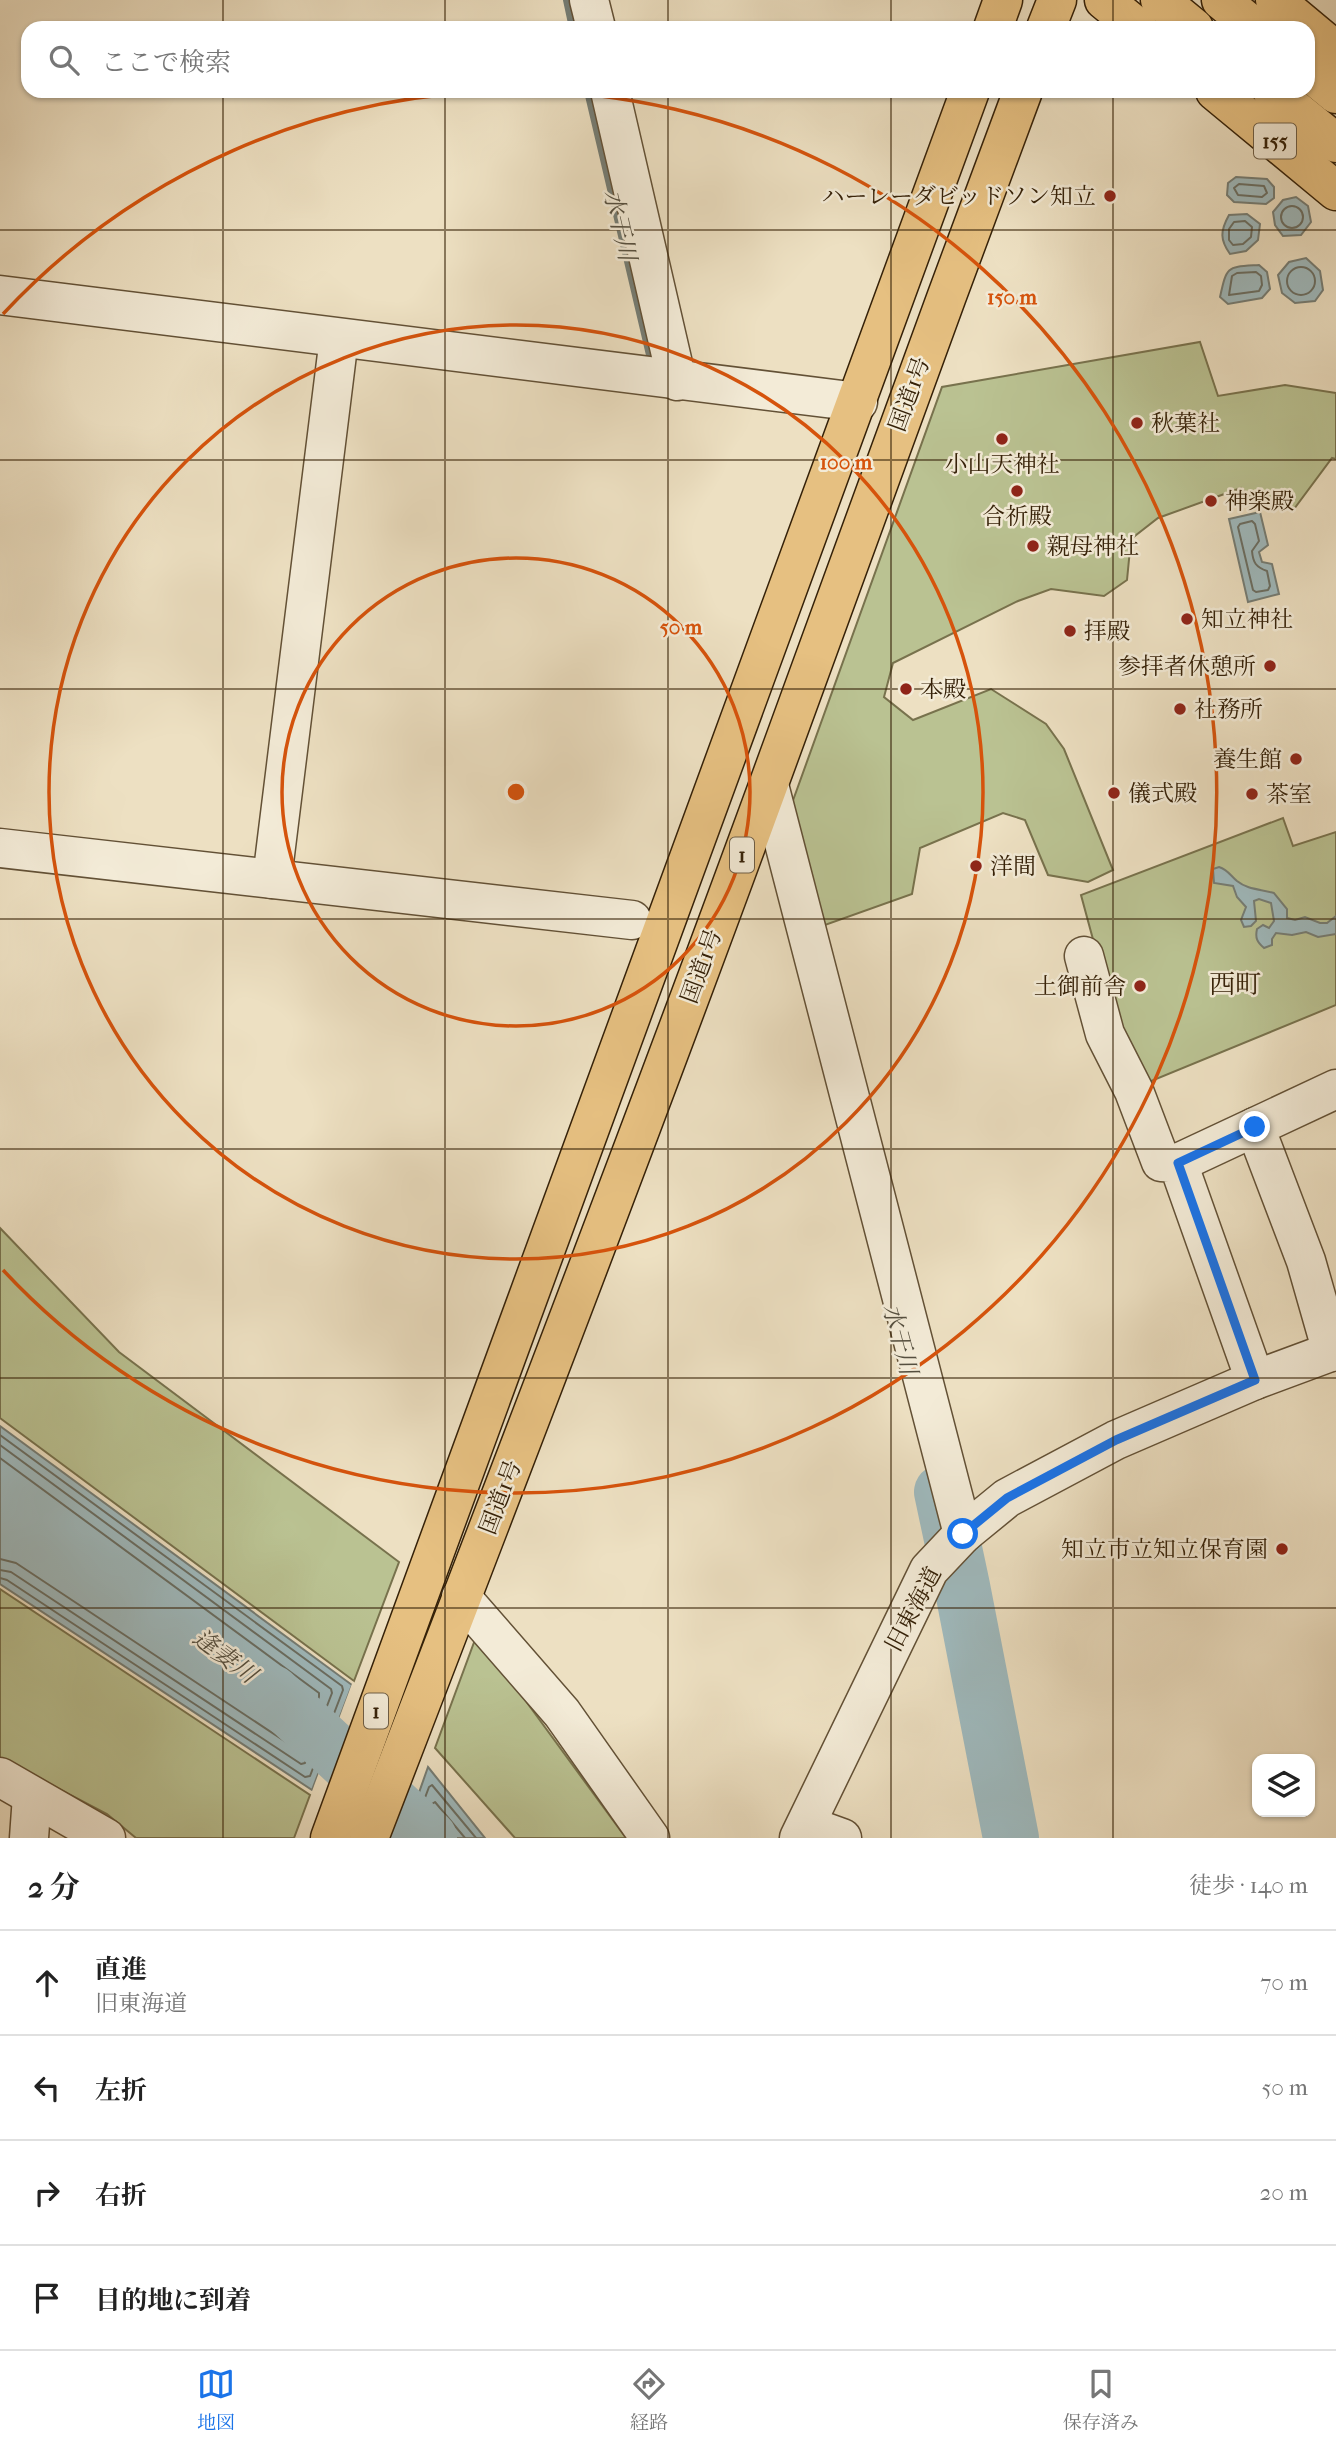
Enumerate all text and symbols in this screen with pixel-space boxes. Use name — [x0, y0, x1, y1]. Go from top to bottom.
search box — [21, 21, 1315, 98]
icon: search — [45, 41, 83, 79]
text: ここで検索 — [101, 47, 231, 78]
road number: 155 — [1254, 124, 1296, 158]
place label: ハーレーダビッドソン知立 — [821, 183, 1096, 210]
water label: 水干川 — [598, 187, 642, 266]
marker: ハーレーダビッドソン知立 — [1102, 188, 1118, 204]
text: 150 m — [987, 285, 1038, 309]
street label: 国道1号 — [884, 353, 935, 435]
place label: 秋葉社 — [1151, 410, 1220, 437]
marker: 秋葉社 — [1129, 415, 1145, 431]
marker: 小山天神社 — [994, 431, 1010, 447]
text: 100 m — [820, 450, 873, 474]
place label: 小山天神社 — [945, 451, 1060, 478]
marker: 合祈殿 — [1009, 483, 1025, 499]
place label: 神楽殿 — [1225, 488, 1294, 515]
marker: 神楽殿 — [1203, 493, 1219, 509]
place label: 合祈殿 — [983, 503, 1052, 530]
place label: 親母神社 — [1047, 533, 1139, 560]
marker: 親母神社 — [1025, 538, 1041, 554]
place label: 知立神社 — [1201, 606, 1293, 633]
marker: 知立神社 — [1179, 611, 1195, 627]
text: 50 m — [660, 615, 703, 639]
place label: 拝殿 — [1084, 618, 1130, 645]
marker: 拝殿 — [1062, 623, 1078, 639]
place label: 参拝者休憩所 — [1118, 653, 1256, 680]
marker: 参拝者休憩所 — [1262, 658, 1278, 674]
place label: 本殿 — [920, 676, 966, 703]
marker: 本殿 — [898, 681, 914, 697]
place label: 社務所 — [1194, 696, 1263, 723]
marker: 社務所 — [1172, 701, 1188, 717]
place label: 養生館 — [1213, 746, 1282, 773]
marker: 養生館 — [1288, 751, 1304, 767]
centre of rings — [504, 780, 528, 804]
place label: 儀式殿 — [1128, 780, 1197, 807]
place label: 茶室 — [1266, 781, 1312, 808]
marker: 儀式殿 — [1106, 785, 1122, 801]
marker: 茶室 — [1244, 786, 1260, 802]
road number: 1 — [730, 838, 754, 872]
place label: 洋間 — [990, 853, 1036, 880]
marker: 洋間 — [968, 858, 984, 874]
street label: 国道1号 — [676, 925, 727, 1007]
district label: 西町 — [1209, 969, 1261, 1000]
place label: 土御前舎 — [1034, 973, 1126, 1000]
marker: 土御前舎 — [1132, 978, 1148, 994]
route end — [1239, 1111, 1270, 1142]
water label: 水干川 — [877, 1301, 924, 1380]
street label: 国道1号 — [474, 1456, 527, 1538]
route start — [947, 1518, 978, 1549]
place label: 知立市立知立保育園 — [1061, 1536, 1268, 1563]
marker: 知立市立知立保育園 — [1274, 1541, 1290, 1557]
street label: 旧東海道 — [880, 1562, 947, 1656]
water label: 逢妻川 — [188, 1623, 265, 1691]
road number: 1 — [364, 1694, 388, 1728]
map controls — [1252, 1754, 1315, 1817]
button: layers — [1252, 1754, 1315, 1817]
text: 2 分 — [28, 1870, 80, 1905]
text: 徒歩 · 140 m — [1189, 1872, 1308, 1899]
text: 直進 — [95, 1954, 147, 1985]
icon: ahead — [28, 1964, 66, 2002]
text: 70 m — [1260, 1969, 1308, 1996]
text: 旧東海道 — [95, 1990, 187, 2017]
icon: left — [28, 2069, 66, 2107]
text: 50 m — [1261, 2074, 1308, 2101]
text: 左折 — [95, 2075, 147, 2106]
icon: right — [28, 2174, 66, 2212]
text: 20 m — [1259, 2179, 1308, 2206]
text: 右折 — [95, 2180, 147, 2211]
icon: arrive — [28, 2279, 66, 2317]
text: 目的地に到着 — [95, 2285, 251, 2316]
tab: 地図 — [197, 2365, 235, 2434]
tab: 経路 — [630, 2365, 668, 2434]
tab: 保存済み — [1063, 2365, 1139, 2434]

